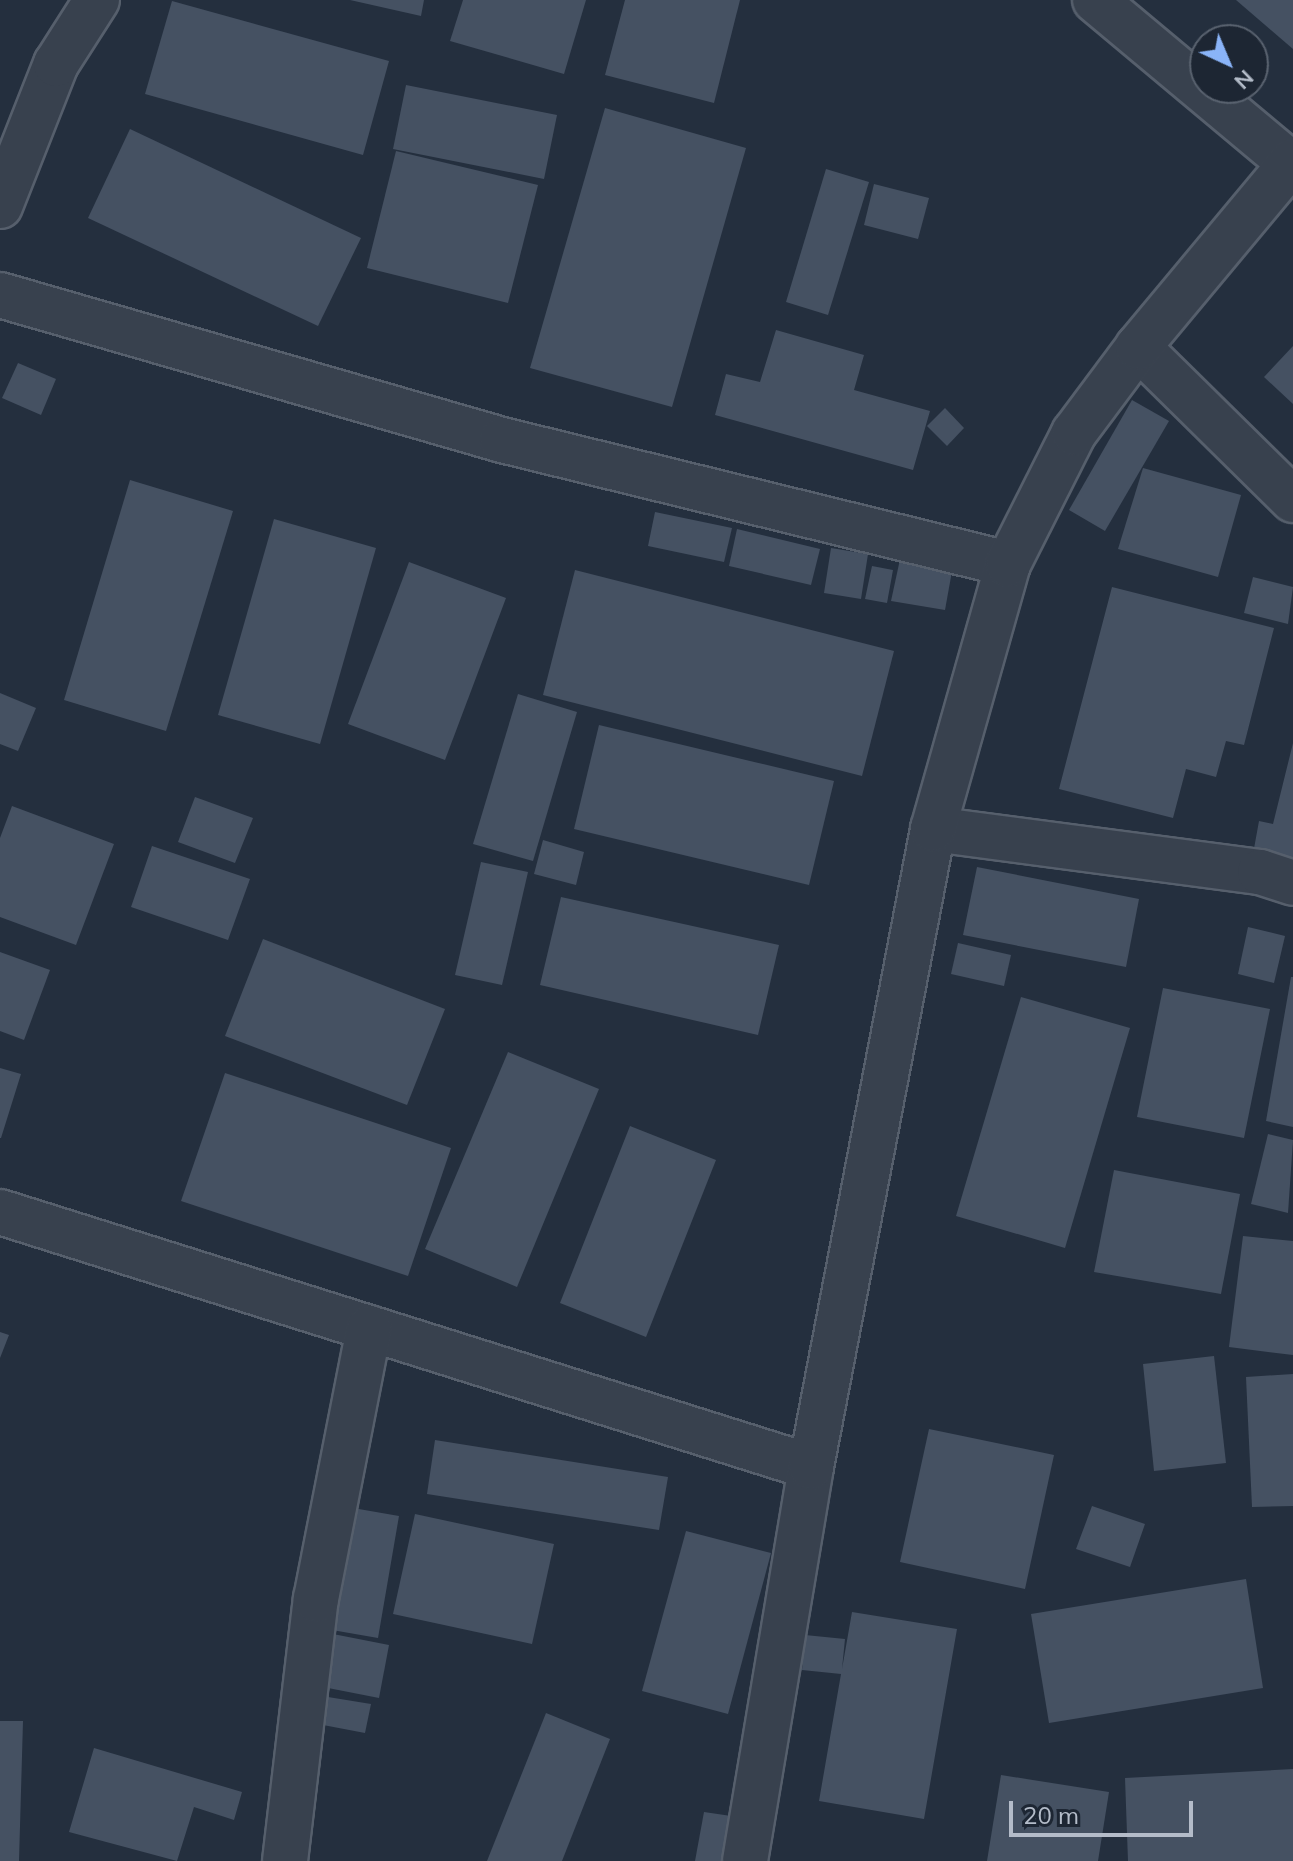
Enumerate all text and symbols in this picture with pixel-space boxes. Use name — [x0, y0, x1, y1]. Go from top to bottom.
north arrow — [1189, 24, 1269, 104]
text: N — [1229, 64, 1260, 96]
scale bar — [1013, 1785, 1197, 1835]
text: 20 m — [1023, 1800, 1079, 1830]

